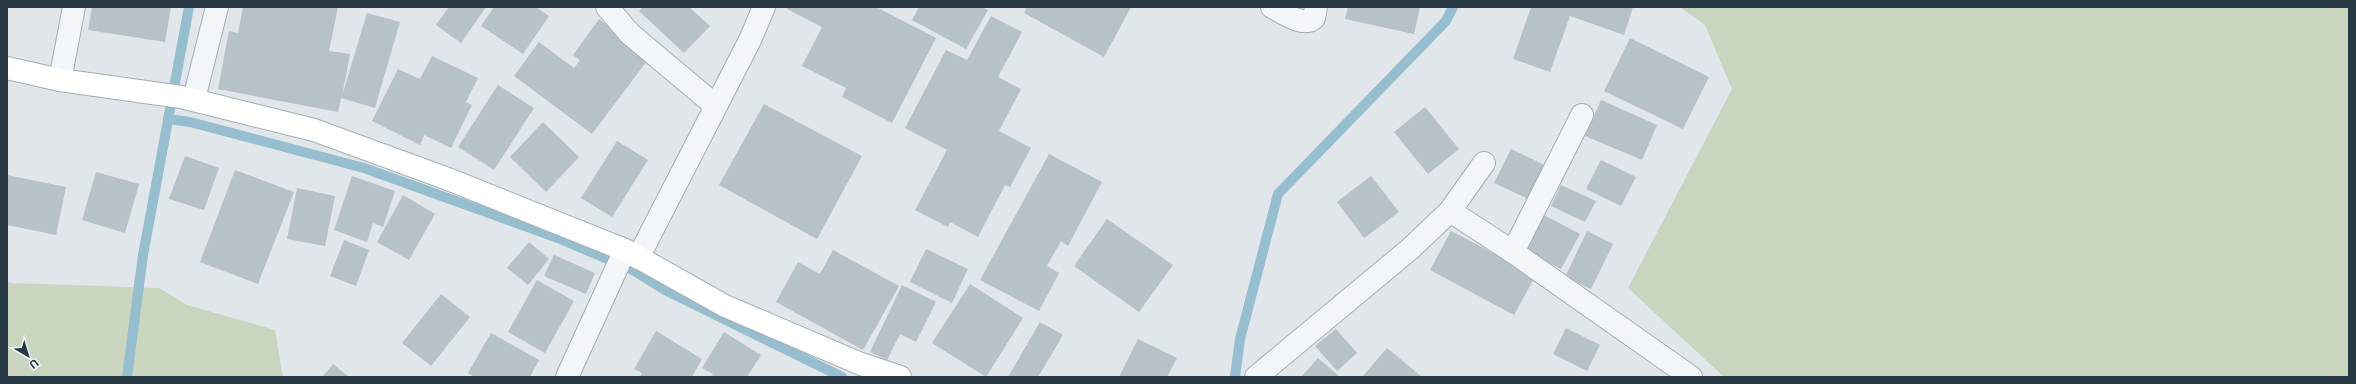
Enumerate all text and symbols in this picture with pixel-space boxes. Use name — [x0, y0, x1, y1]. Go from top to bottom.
north arrow — [8, 336, 48, 376]
text: U — [27, 356, 42, 372]

